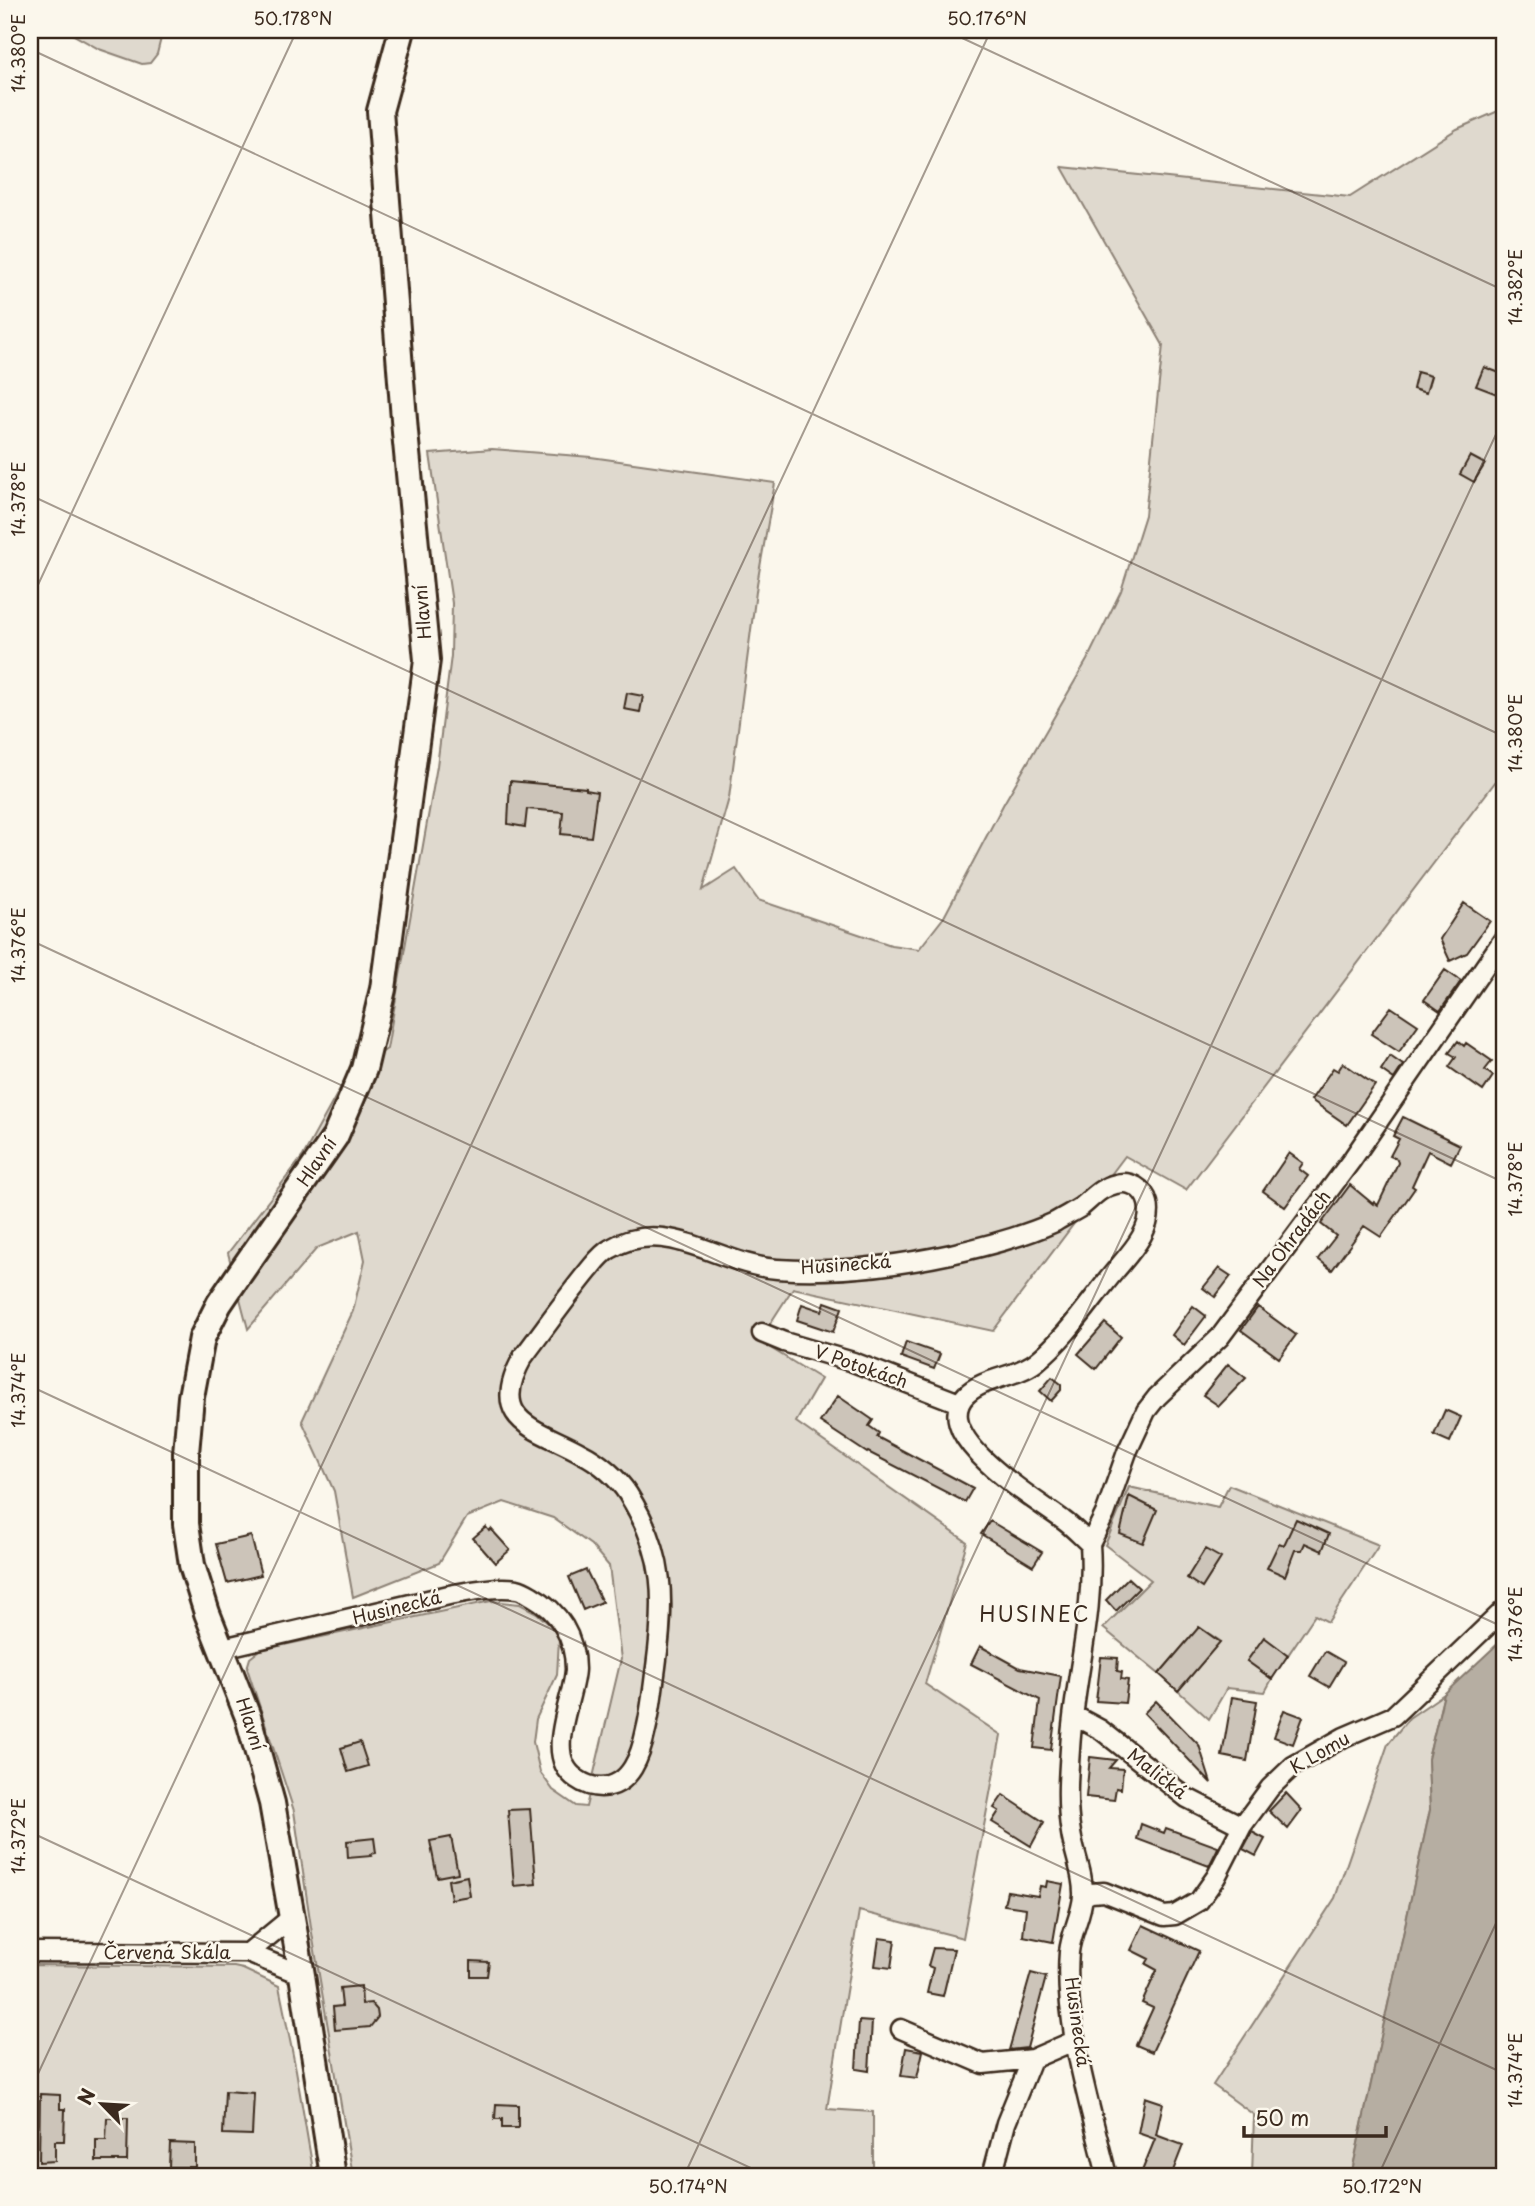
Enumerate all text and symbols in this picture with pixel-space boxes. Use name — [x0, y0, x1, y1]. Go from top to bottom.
text: 50.178°N — [253, 4, 333, 31]
text: 50.176°N — [947, 4, 1027, 31]
text: 14.380°E — [4, 14, 31, 92]
text: 14.382°E — [1501, 249, 1528, 325]
text: 14.378°E — [4, 462, 31, 536]
street label: Hlavní — [406, 583, 437, 640]
text: 14.380°E — [1501, 694, 1528, 772]
text: 14.376°E — [4, 907, 31, 983]
street label: Hlavní — [289, 1131, 342, 1191]
text: 14.378°E — [1501, 1142, 1528, 1216]
street label: Na Ohradách — [1245, 1184, 1336, 1293]
street label: Husinecká — [800, 1247, 893, 1280]
street label: V Potokách — [811, 1337, 912, 1394]
text: 14.374°E — [4, 1352, 31, 1428]
street label: Husinecká — [350, 1582, 445, 1631]
text: 14.376°E — [1501, 1586, 1528, 1662]
district label: HUSINEC — [979, 1597, 1091, 1629]
street label: Hlavní — [230, 1693, 273, 1754]
street label: K Lomu — [1284, 1724, 1354, 1780]
street label: Maličká — [1122, 1741, 1194, 1805]
text: 14.372°E — [4, 1798, 31, 1874]
street label: Červená Skála — [103, 1938, 231, 1965]
street label: Husinecká — [1059, 1975, 1098, 2069]
text: 14.374°E — [1501, 2032, 1528, 2108]
north arrow — [66, 2070, 136, 2140]
text: N — [70, 2084, 102, 2109]
scale bar — [1244, 2094, 1386, 2138]
text: 50 m — [1255, 2101, 1309, 2133]
text: 50.174°N — [648, 2172, 728, 2199]
text: 50.172°N — [1342, 2172, 1422, 2199]

